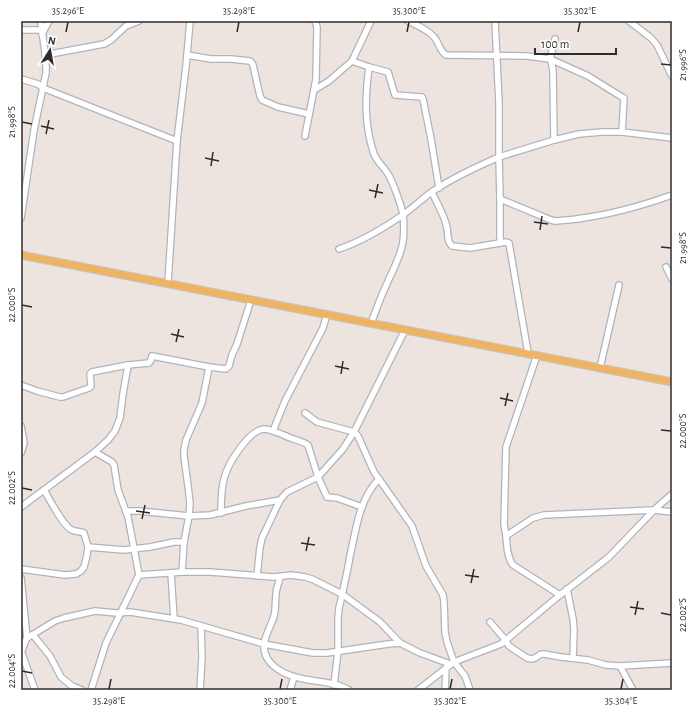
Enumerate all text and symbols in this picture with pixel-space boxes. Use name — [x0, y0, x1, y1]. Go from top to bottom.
text: 35.296°E — [52, 6, 84, 16]
text: 35.298°E — [223, 6, 255, 16]
text: 35.300°E — [392, 6, 426, 16]
text: 35.302°E — [564, 6, 596, 16]
north arrow — [30, 30, 70, 70]
scale bar — [535, 30, 616, 56]
text: N — [47, 35, 57, 47]
text: 100 m — [541, 38, 569, 50]
text: 21.996°S — [678, 49, 688, 81]
text: 21.998°S — [7, 106, 17, 138]
text: 21.998°S — [678, 232, 688, 264]
text: 22.000°S — [7, 287, 17, 322]
text: 22.000°S — [678, 413, 688, 448]
text: 22.002°S — [7, 471, 17, 505]
text: 22.002°S — [678, 598, 688, 632]
text: 22.004°S — [7, 654, 17, 688]
text: 35.298°E — [93, 696, 125, 706]
text: 35.300°E — [263, 696, 297, 706]
text: 35.302°E — [434, 696, 466, 706]
text: 35.304°E — [605, 696, 637, 706]

